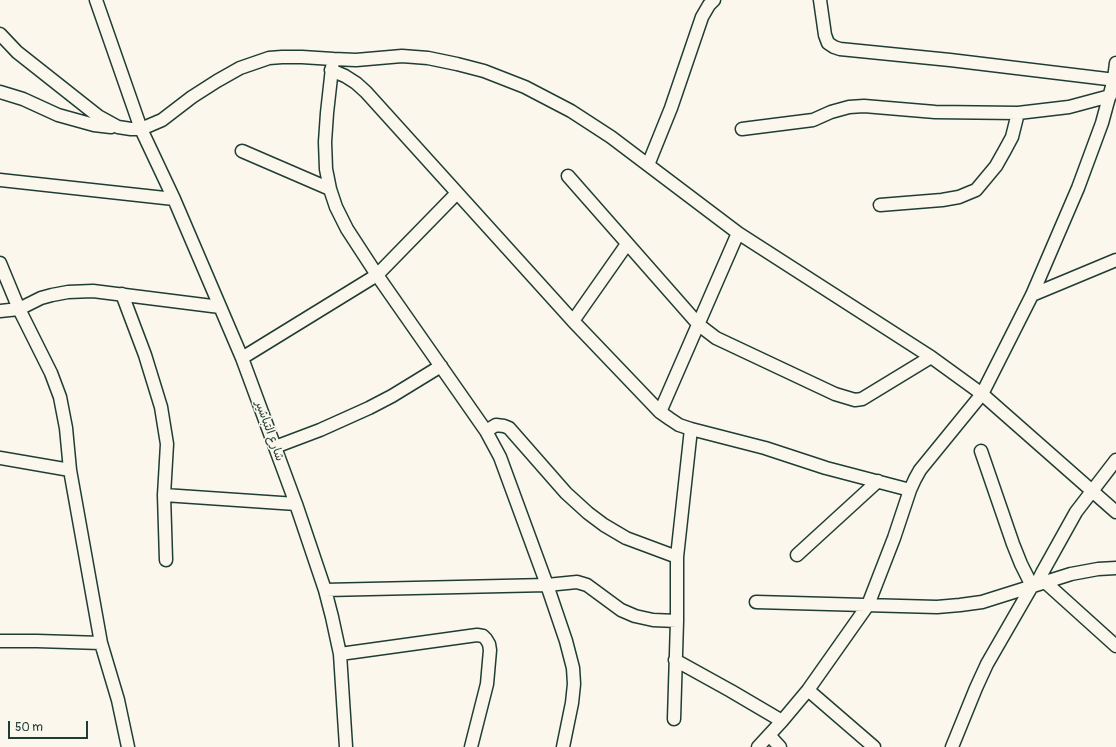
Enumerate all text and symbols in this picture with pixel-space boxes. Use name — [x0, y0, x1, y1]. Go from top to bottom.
street label: شارع التباشير — [251, 399, 287, 463]
scale bar — [10, 713, 90, 739]
text: 50 m — [15, 720, 43, 735]

